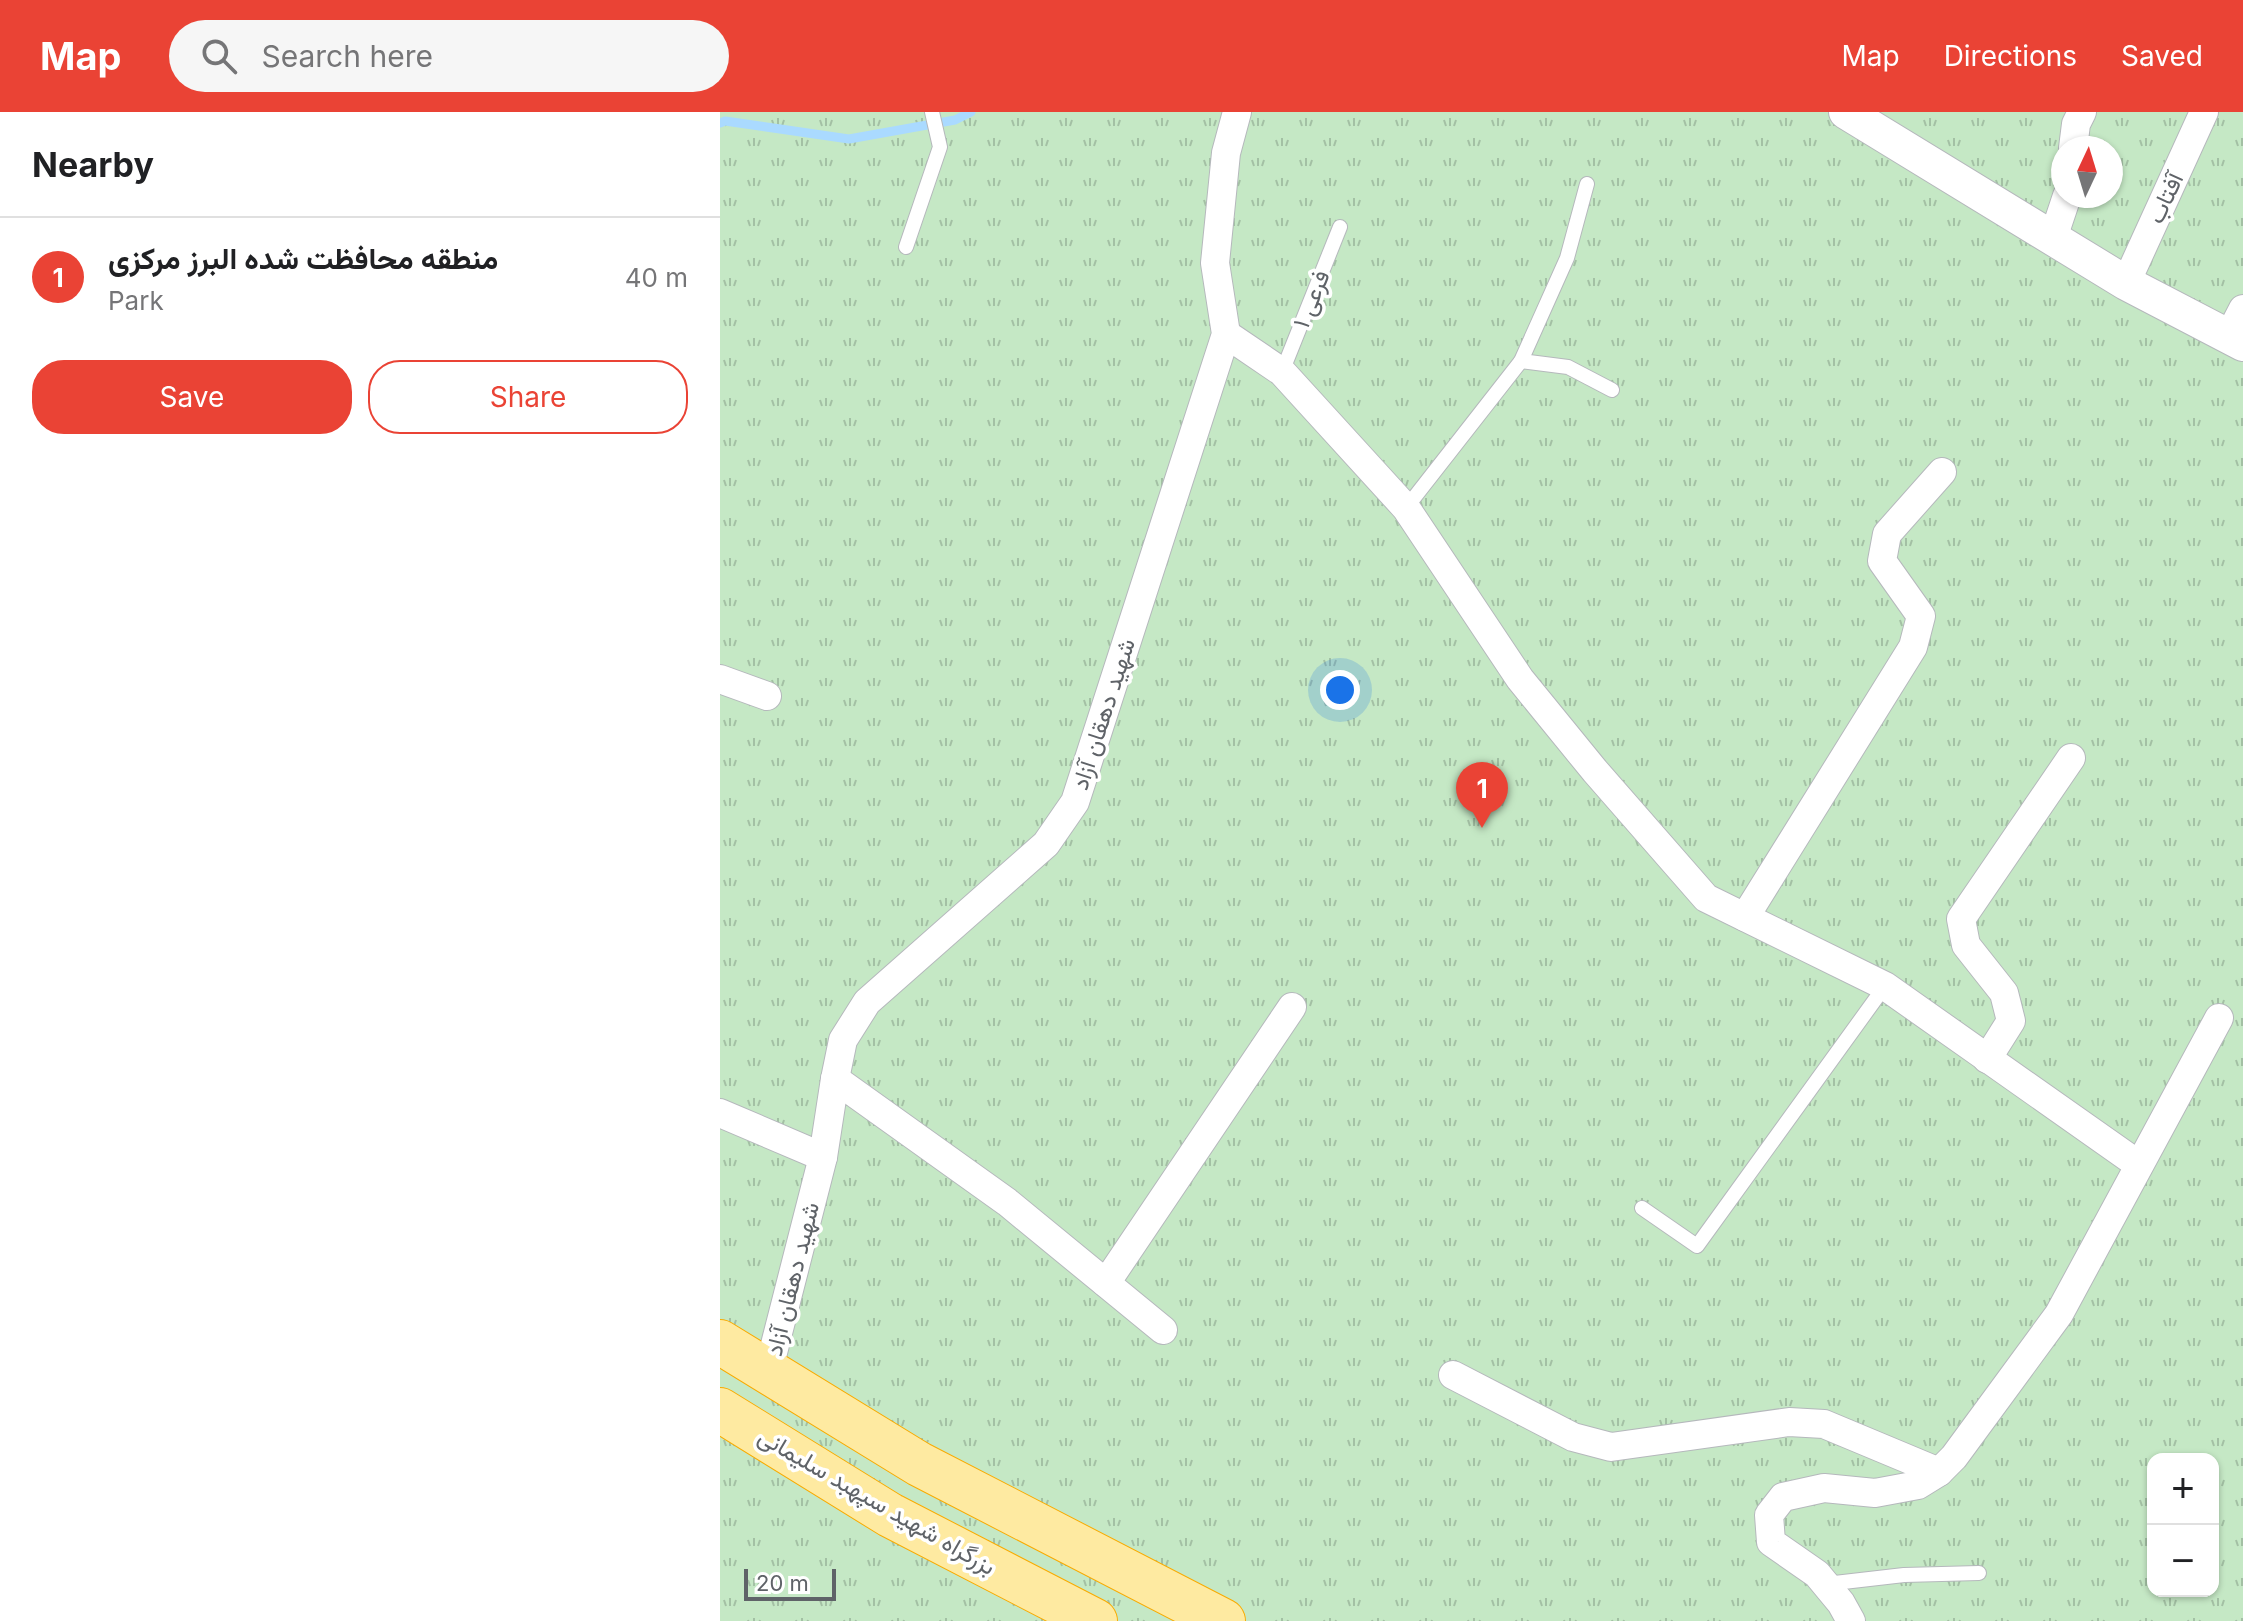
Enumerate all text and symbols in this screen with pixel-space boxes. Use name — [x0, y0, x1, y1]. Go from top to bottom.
search box — [169, 20, 729, 92]
text: Map — [40, 33, 121, 79]
icon: search — [197, 34, 241, 78]
text: Search here — [261, 38, 433, 74]
text: Map — [1841, 39, 1900, 73]
text: Directions — [1944, 39, 2077, 73]
text: Saved — [2121, 39, 2203, 73]
north arrow — [2051, 136, 2123, 208]
text: Nearby — [32, 144, 154, 185]
street label: آفتاب — [2141, 166, 2190, 228]
text: منطقه محافظت شده البرز مرکزی — [108, 240, 498, 276]
text: 1 — [52, 262, 64, 293]
text: 40 m — [625, 262, 688, 293]
street label: فرعی ۱ — [1286, 266, 1337, 333]
text: Park — [108, 285, 164, 316]
button: Save — [32, 360, 352, 434]
button: Share — [368, 360, 688, 434]
street label: شهید دهقان آزاد — [1065, 635, 1142, 794]
your location — [1320, 670, 1360, 710]
pin: 1 — [1456, 762, 1508, 828]
street label: شهید دهقان آزاد — [759, 1199, 826, 1359]
street label: بزرگراه شهید سپهبد سلیمانی — [752, 1421, 1001, 1583]
map controls — [2147, 1453, 2219, 1597]
button: + — [2147, 1453, 2219, 1525]
button: − — [2147, 1525, 2219, 1597]
scale bar — [744, 1565, 836, 1601]
text: 20 m — [756, 1570, 809, 1596]

